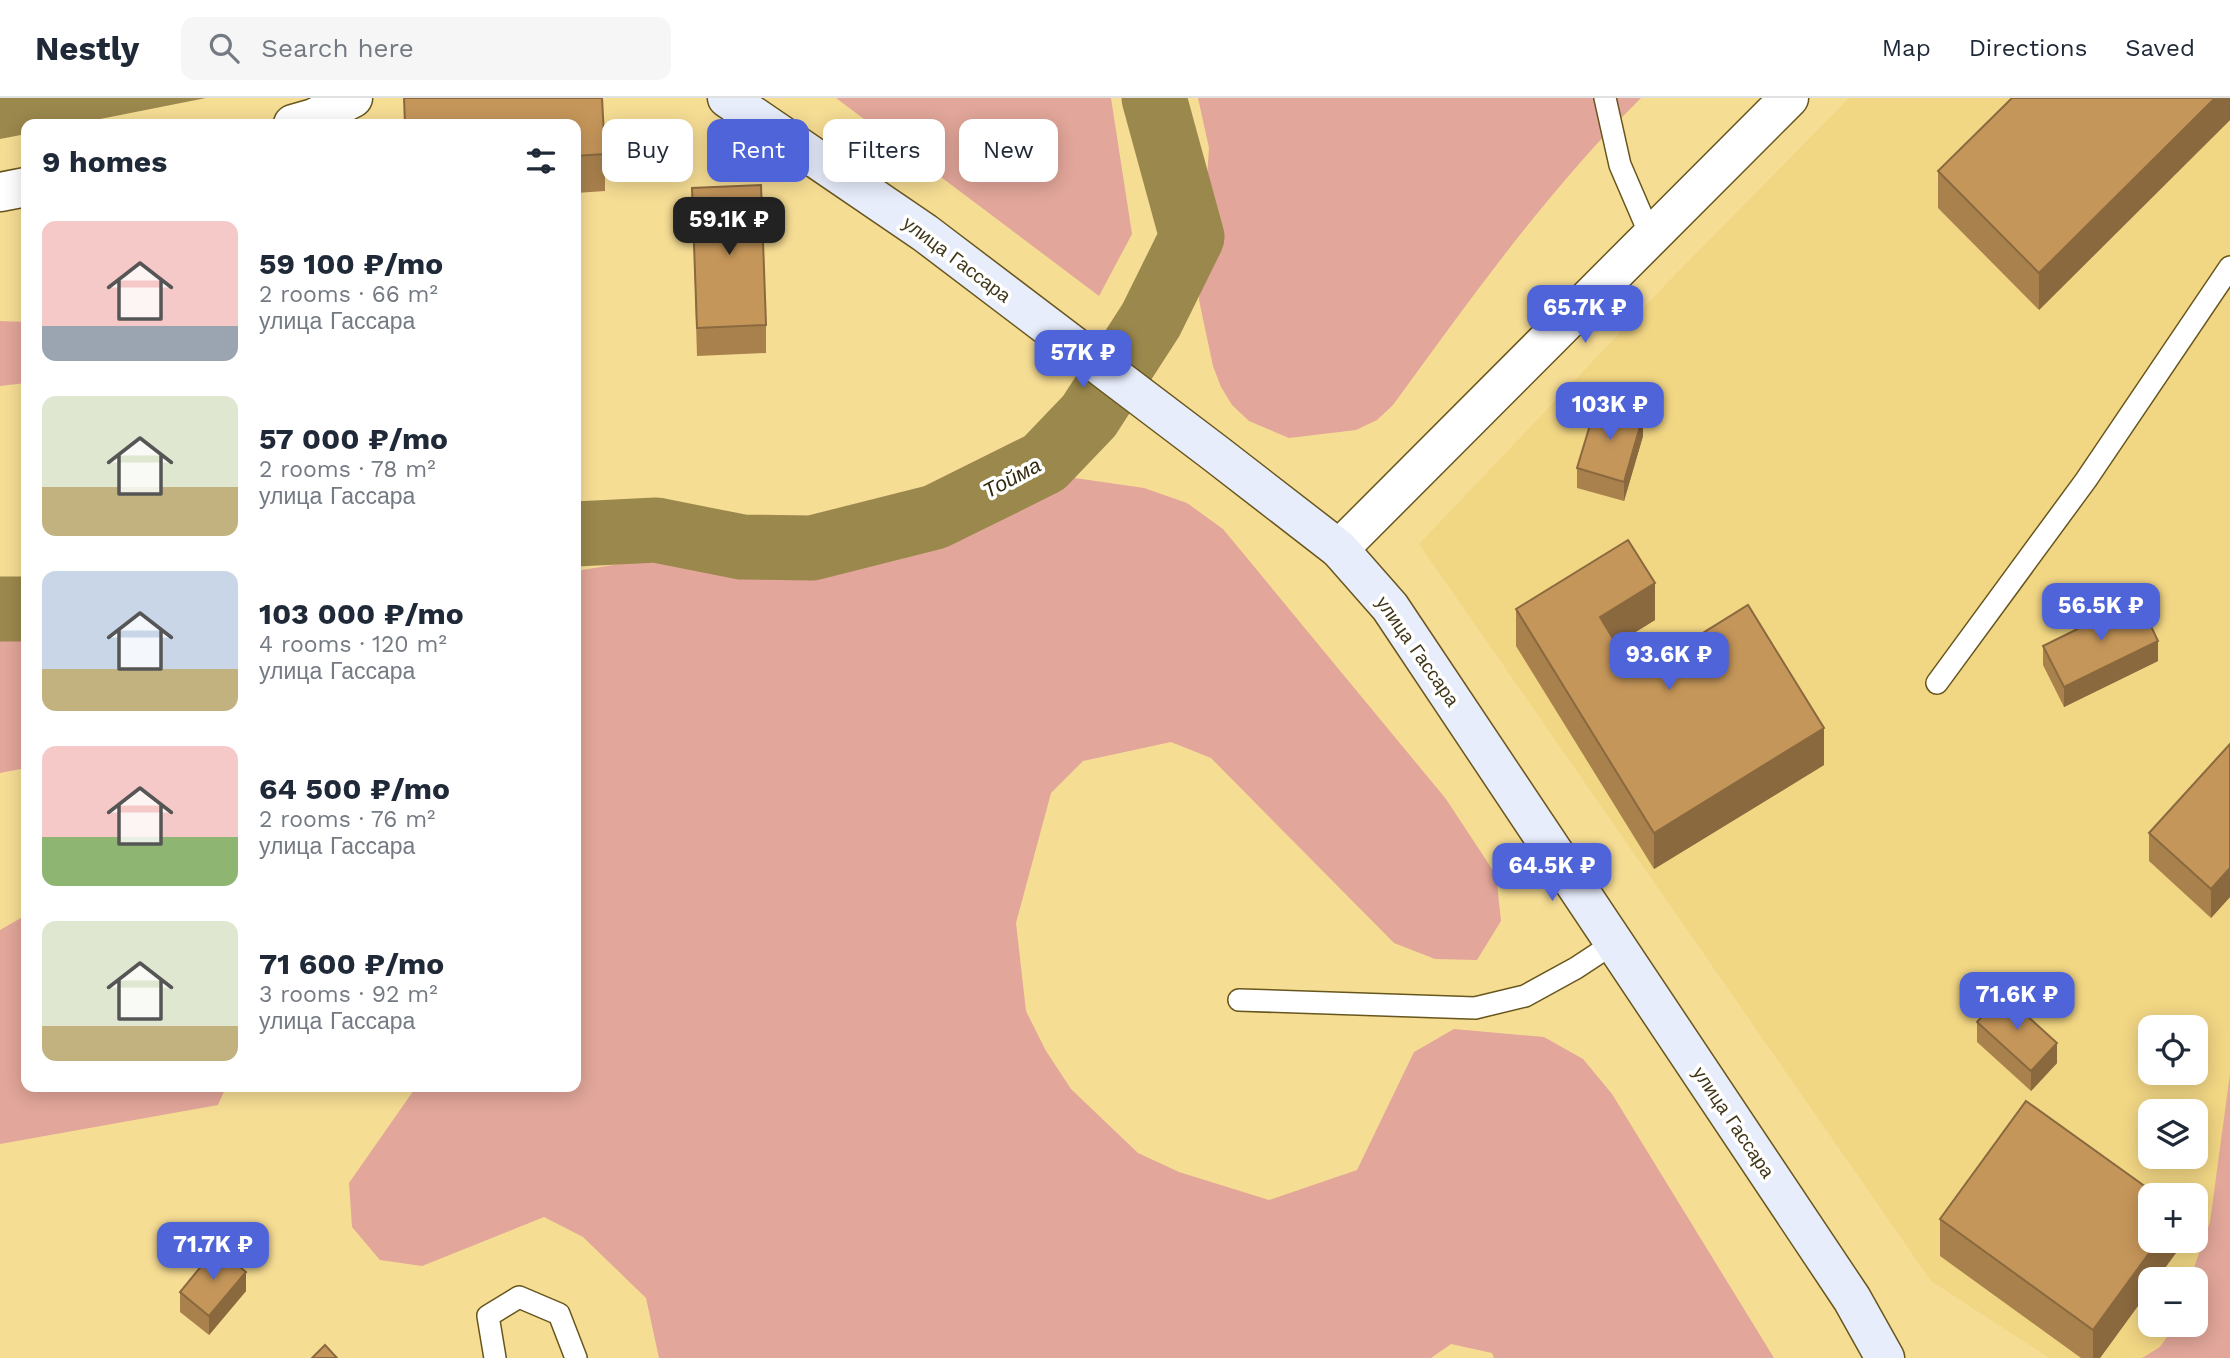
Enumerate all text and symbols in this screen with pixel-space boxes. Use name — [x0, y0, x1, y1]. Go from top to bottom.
search box — [181, 17, 671, 80]
text: Nestly — [35, 29, 139, 68]
icon: search — [205, 29, 243, 67]
text: Search here — [261, 33, 414, 63]
text: Map — [1882, 34, 1931, 62]
text: Directions — [1969, 34, 2087, 62]
text: Saved — [2125, 34, 2195, 62]
chip: Buy — [602, 119, 693, 182]
chip: Rent — [707, 119, 809, 182]
chip: Filters — [823, 119, 945, 182]
chip: New — [959, 119, 1058, 182]
icon: filters — [522, 142, 560, 180]
text: 9 homes — [42, 144, 167, 179]
pin: 59.1K ₽ — [664, 198, 794, 257]
text: 59.1K ₽ — [689, 206, 769, 233]
street label: улица Гассара — [898, 211, 1016, 308]
text: 59 100 ₽/mo — [259, 246, 443, 281]
icon: home — [98, 249, 182, 333]
text: 2 rooms · 66 m² — [259, 281, 438, 308]
pin: 65.7K ₽ — [1520, 286, 1650, 345]
text: 65.7K ₽ — [1543, 294, 1627, 321]
text: улица Гассара — [259, 308, 415, 335]
pin: 57K ₽ — [1034, 330, 1132, 390]
text: 57K ₽ — [1051, 339, 1115, 366]
pin: 103K ₽ — [1553, 382, 1667, 442]
text: 103K ₽ — [1572, 391, 1648, 418]
text: 57 000 ₽/mo — [259, 421, 448, 456]
icon: home — [98, 424, 182, 508]
water label: Тойма — [979, 452, 1045, 503]
text: 2 rooms · 78 m² — [259, 456, 436, 483]
text: улица Гассара — [259, 483, 415, 510]
pin: 56.5K ₽ — [2036, 584, 2166, 643]
street label: улица Гассара — [1371, 592, 1464, 711]
text: 56.5K ₽ — [2058, 592, 2144, 619]
text: 103 000 ₽/mo — [259, 596, 464, 631]
icon: home — [98, 599, 182, 683]
text: 4 rooms · 120 m² — [259, 631, 447, 658]
pin: 93.6K ₽ — [1604, 632, 1734, 692]
text: 93.6K ₽ — [1626, 641, 1712, 668]
text: улица Гассара — [259, 658, 415, 685]
text: 64 500 ₽/mo — [259, 771, 450, 806]
icon: home — [98, 774, 182, 858]
text: 2 rooms · 76 m² — [259, 806, 435, 833]
text: улица Гассара — [259, 833, 415, 860]
pin: 64.5K ₽ — [1487, 844, 1617, 903]
text: 64.5K ₽ — [1508, 852, 1596, 879]
text: 71 600 ₽/mo — [259, 946, 444, 981]
icon: home — [98, 949, 182, 1033]
pin: 71.6K ₽ — [1952, 972, 2082, 1032]
text: 3 rooms · 92 m² — [259, 981, 438, 1008]
text: 71.6K ₽ — [1976, 981, 2058, 1008]
text: улица Гассара — [259, 1008, 415, 1035]
map controls — [2138, 1015, 2208, 1337]
button: locate — [2138, 1015, 2208, 1085]
street label: улица Гассара — [1688, 1062, 1779, 1183]
button: layers — [2138, 1099, 2208, 1169]
button: + — [2138, 1183, 2208, 1253]
pin: 71.7K ₽ — [148, 1222, 278, 1282]
text: 71.7K ₽ — [173, 1231, 253, 1258]
button: − — [2138, 1267, 2208, 1337]

